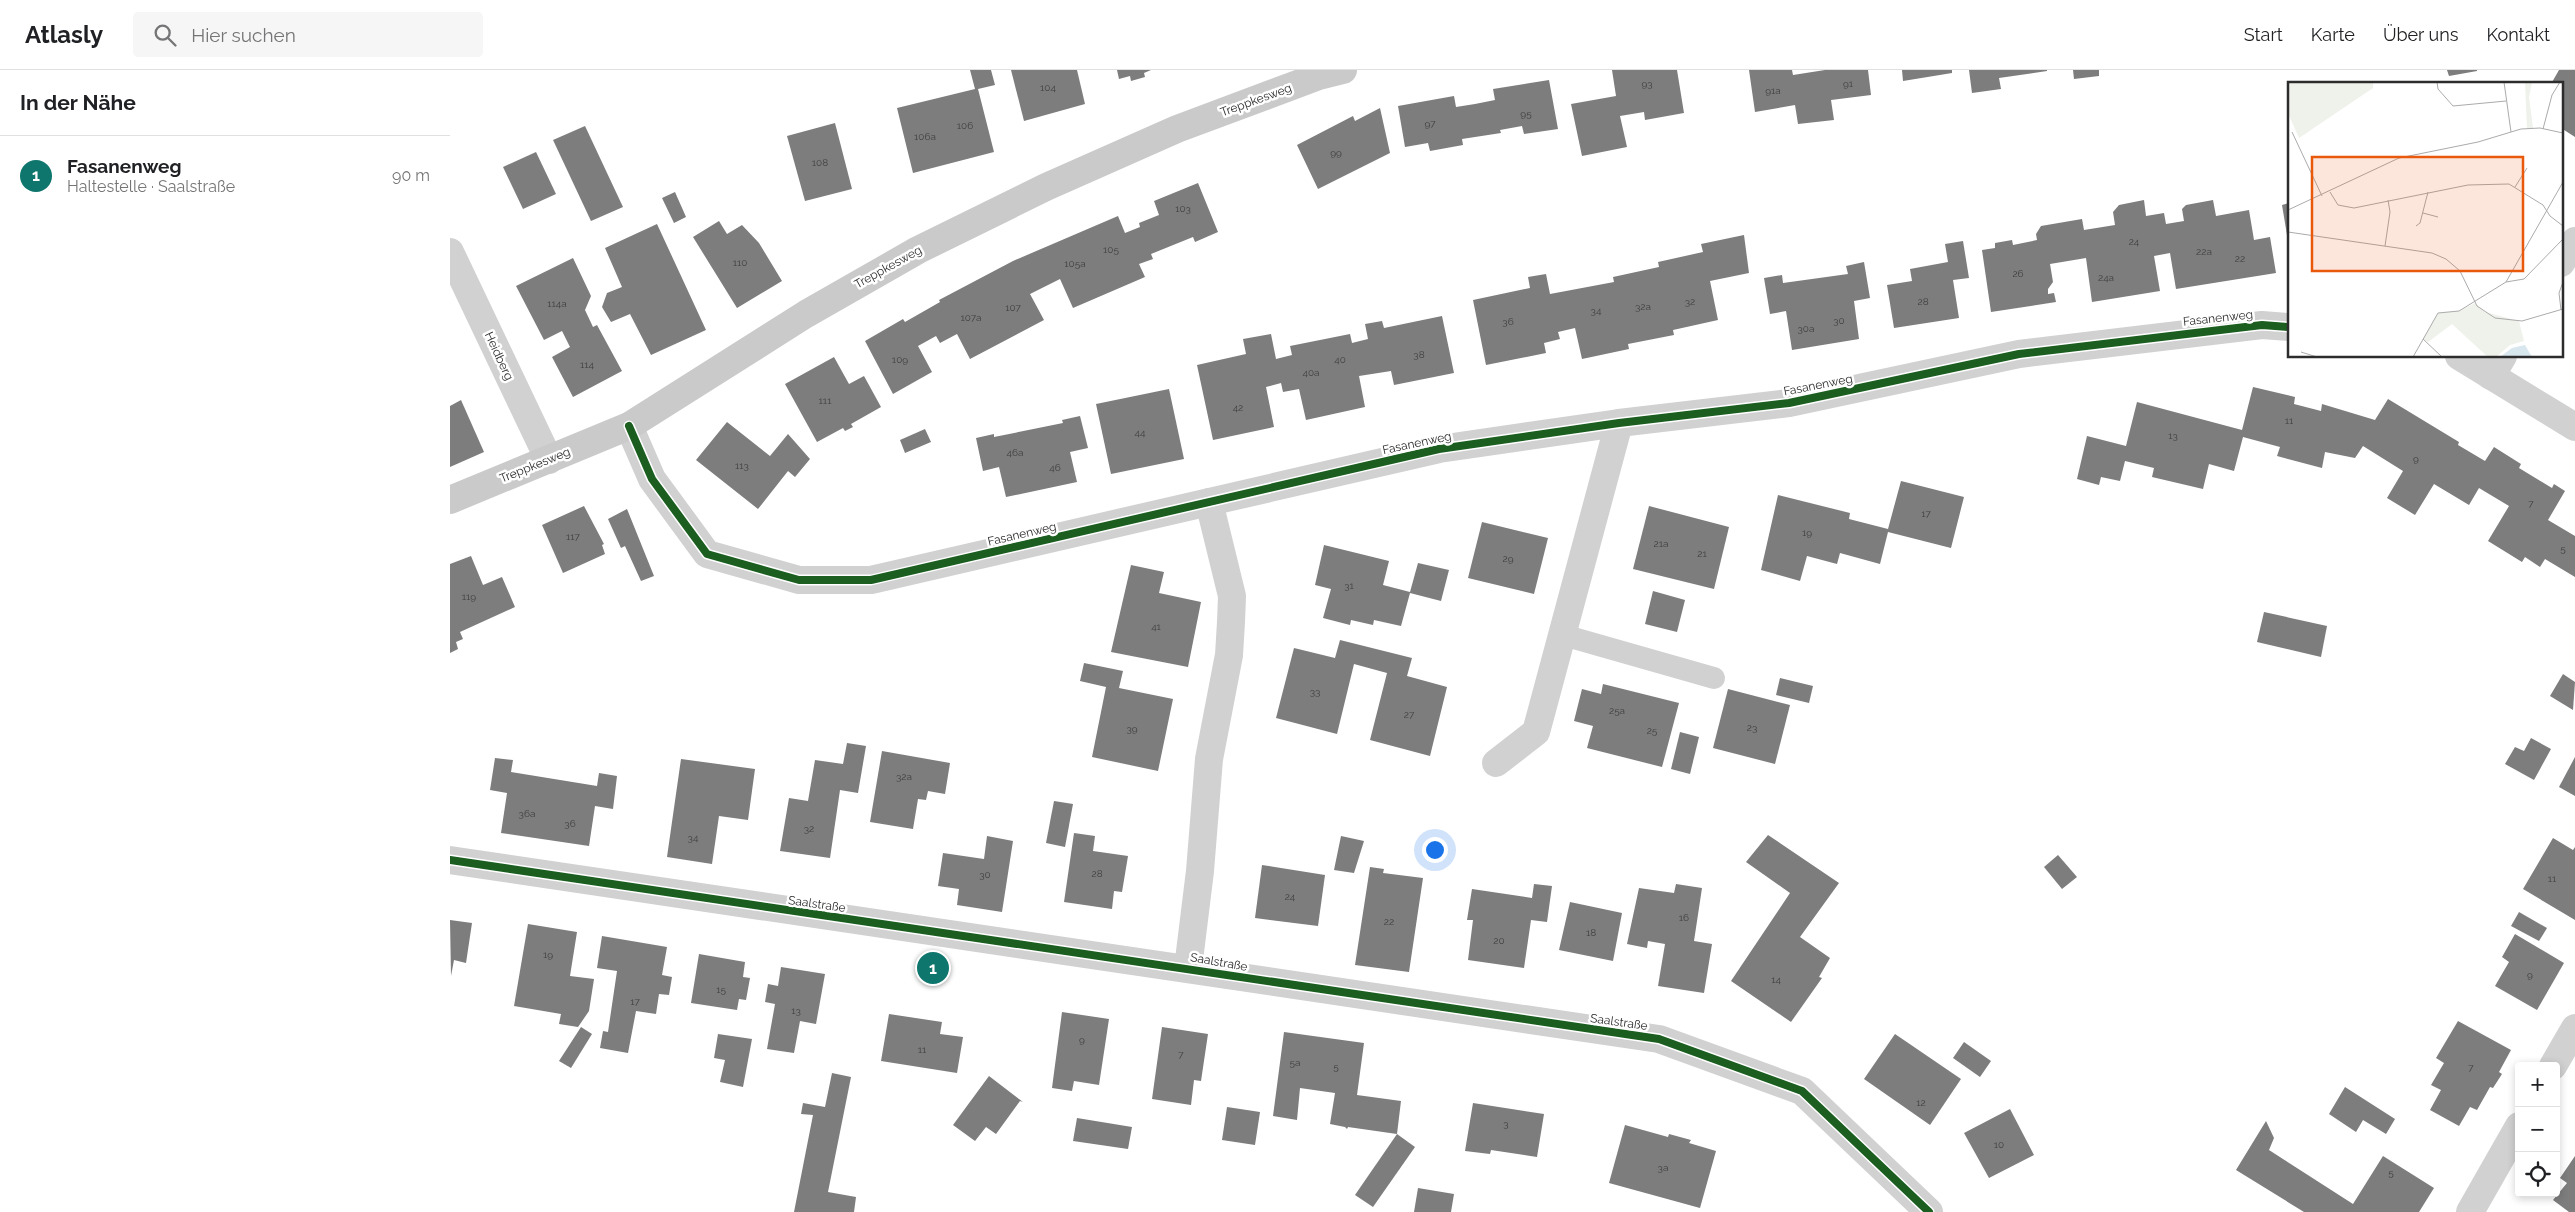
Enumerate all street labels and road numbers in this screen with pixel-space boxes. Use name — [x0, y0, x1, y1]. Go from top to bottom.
street label: Treppkesweg — [1218, 81, 1294, 119]
street label: Treppkesweg — [852, 243, 924, 291]
street label: Fasanenweg — [2182, 307, 2254, 329]
street label: Heidberg — [482, 330, 516, 382]
street label: Fasanenweg — [1782, 371, 1854, 399]
street label: Fasanenweg — [1381, 429, 1453, 457]
street label: Treppkesweg — [498, 444, 572, 486]
street label: Fasanenweg — [986, 519, 1058, 549]
street label: Saalstraße — [787, 893, 847, 915]
street label: Saalstraße — [1189, 950, 1249, 974]
street label: Saalstraße — [1589, 1011, 1649, 1033]

